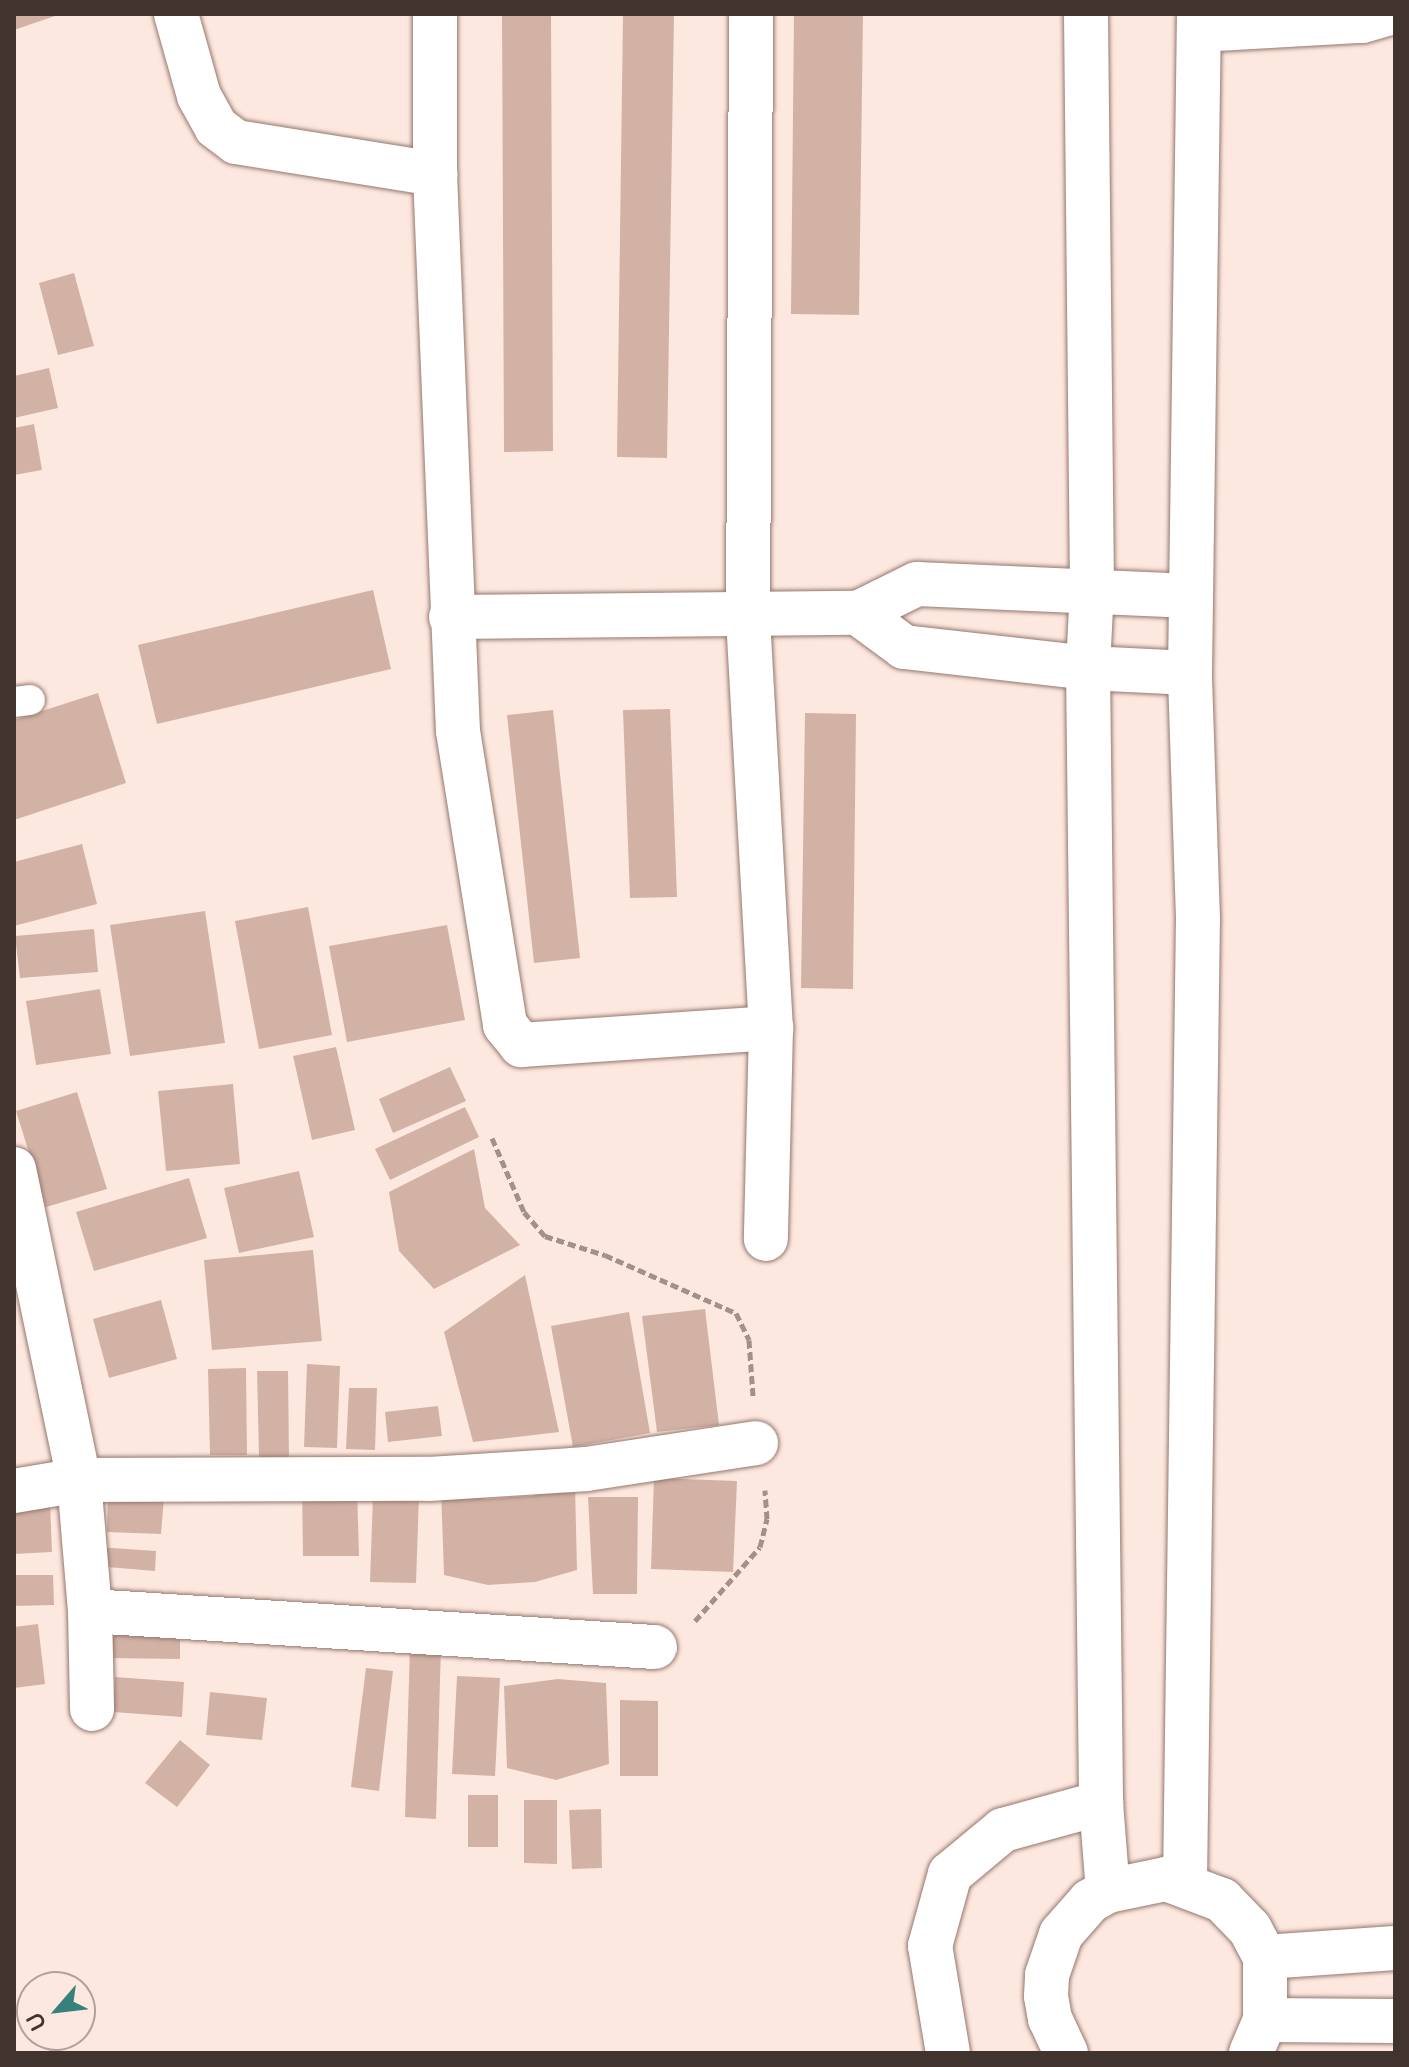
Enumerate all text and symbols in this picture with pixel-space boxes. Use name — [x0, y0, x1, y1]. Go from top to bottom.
north arrow — [16, 1971, 96, 2051]
text: U — [21, 2008, 52, 2035]

